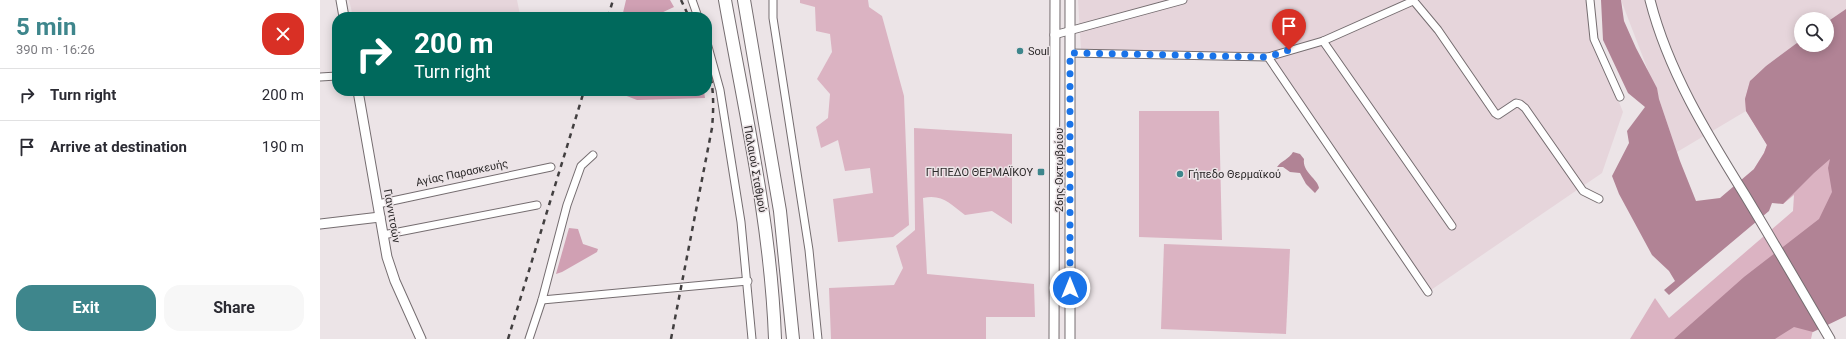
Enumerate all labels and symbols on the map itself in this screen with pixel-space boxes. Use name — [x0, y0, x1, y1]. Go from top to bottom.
pin — [1272, 9, 1306, 50]
place label: Soul — [1028, 45, 1050, 58]
marker: Soul — [1015, 46, 1025, 56]
street label: Παλαιού Σταθμού — [741, 125, 769, 213]
street label: 26ης Οκτωβρίου — [1053, 128, 1066, 212]
street label: Αγίας Παρασκευής — [415, 157, 509, 189]
place label: ΓΗΠΕΔΟ ΘΕΡΜΑΪΚΟΥ — [926, 166, 1033, 179]
marker: ΓΗΠΕΔΟ ΘΕΡΜΑΪΚΟΥ — [1036, 167, 1046, 177]
place label: Γήπεδο Θερμαϊκού — [1188, 168, 1281, 181]
marker: Γήπεδο Θερμαϊκού — [1175, 169, 1185, 179]
street label: Γιαννιτσών — [381, 188, 403, 245]
position arrow — [1049, 267, 1091, 309]

